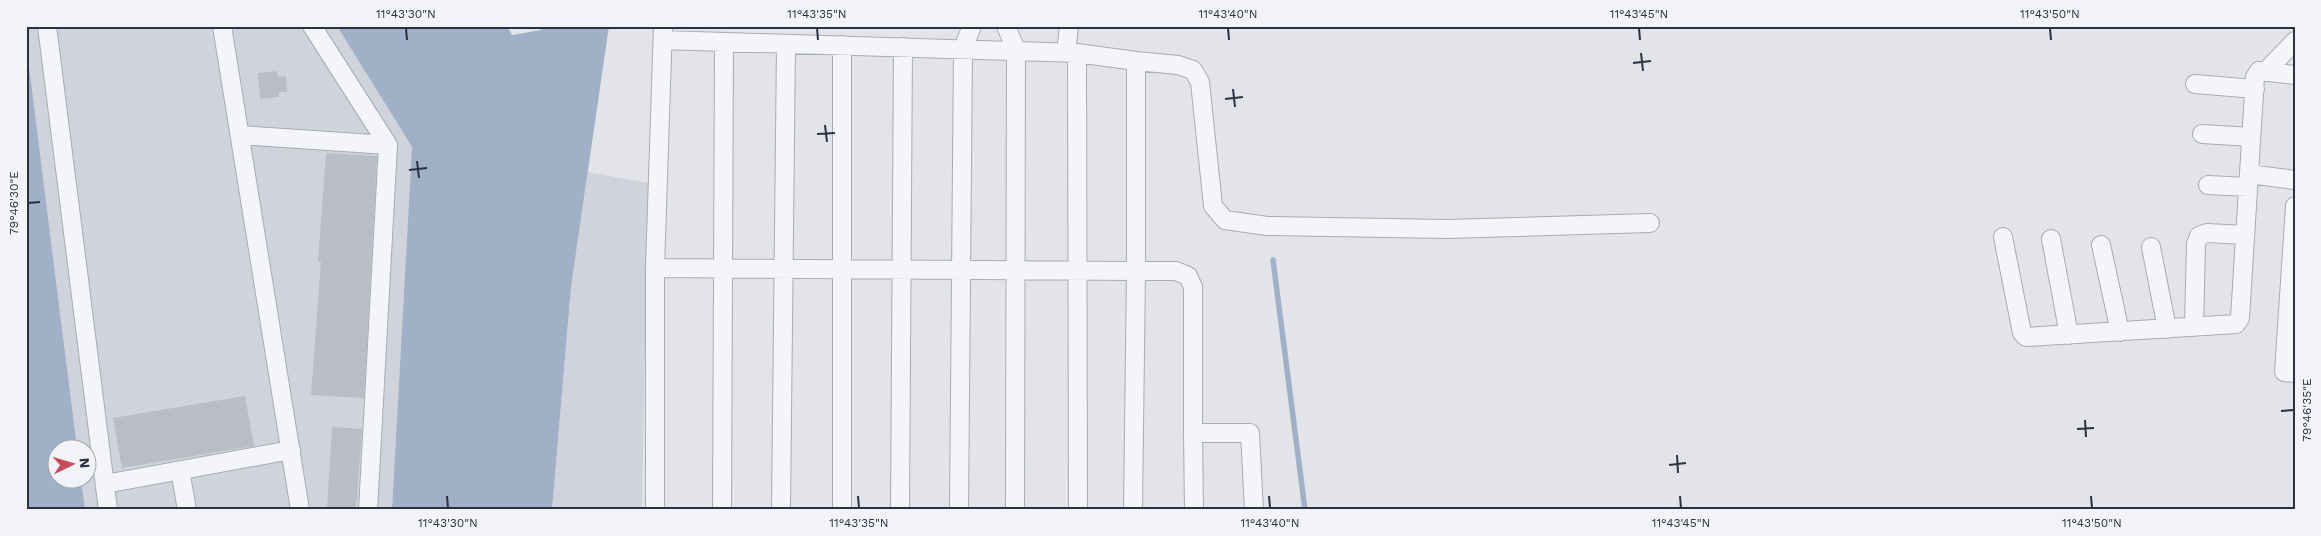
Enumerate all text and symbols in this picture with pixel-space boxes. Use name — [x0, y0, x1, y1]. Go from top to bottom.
text: 11°43'30"N — [376, 7, 436, 21]
text: 11°43'35"N — [787, 7, 847, 21]
text: 11°43'40"N — [1198, 7, 1258, 21]
text: 11°43'45"N — [1610, 7, 1668, 21]
text: 11°43'50"N — [2020, 7, 2080, 21]
text: 79°46'30"E — [7, 171, 21, 235]
text: 79°46'35"E — [2300, 378, 2314, 442]
north arrow — [48, 438, 98, 488]
text: N — [77, 457, 93, 469]
text: 11°43'30"N — [418, 516, 478, 530]
text: 11°43'35"N — [829, 516, 889, 530]
text: 11°43'40"N — [1240, 516, 1300, 530]
text: 11°43'45"N — [1652, 516, 1710, 530]
text: 11°43'50"N — [2062, 516, 2122, 530]

